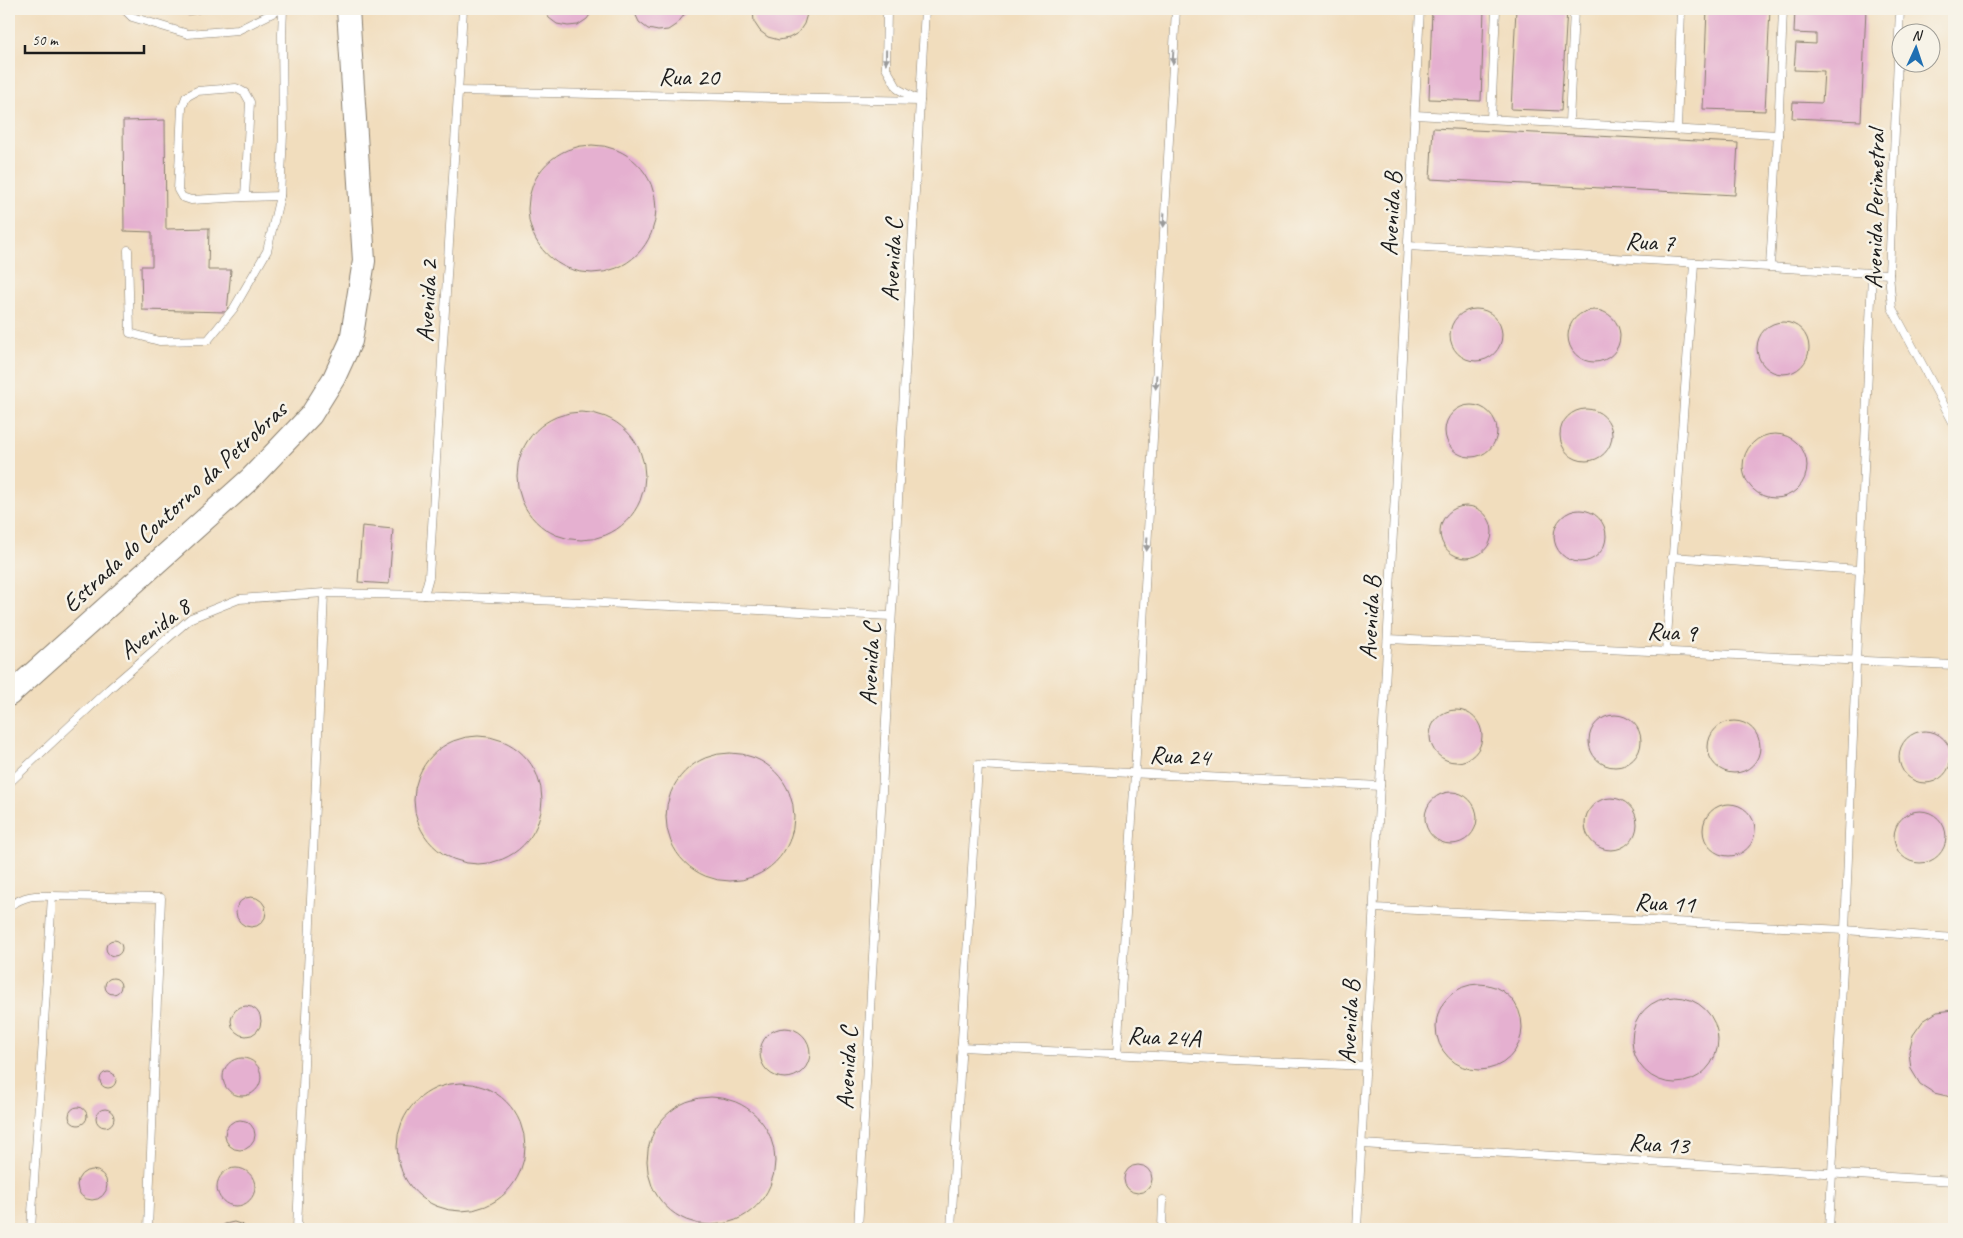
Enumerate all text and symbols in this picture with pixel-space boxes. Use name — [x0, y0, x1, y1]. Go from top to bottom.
scale bar — [25, 22, 144, 54]
north arrow — [1890, 22, 1940, 72]
text: N — [1912, 27, 1924, 44]
text: 50 m — [32, 31, 59, 50]
one-way arrow — [882, 50, 890, 66]
one-way arrow — [1169, 50, 1177, 66]
street label: Rua 20 — [658, 60, 721, 94]
street label: Avenida Perimetral — [1858, 124, 1892, 289]
street label: Avenida B — [1373, 169, 1409, 257]
one-way arrow — [1160, 212, 1168, 228]
street label: Avenida C — [874, 216, 910, 302]
street label: Rua 7 — [1625, 225, 1677, 259]
street label: Avenida 2 — [409, 257, 445, 343]
one-way arrow — [1151, 374, 1159, 390]
street label: Estrada do Contorno da Petrobras — [55, 392, 296, 620]
one-way arrow — [1142, 536, 1150, 552]
street label: Avenida B — [1352, 573, 1388, 661]
street label: Avenida 8 — [112, 589, 199, 667]
street label: Rua 9 — [1647, 615, 1699, 649]
street label: Avenida C — [852, 620, 888, 706]
street label: Rua 24 — [1149, 738, 1214, 774]
street label: Rua 11 — [1634, 885, 1698, 921]
street label: Avenida B — [1331, 977, 1367, 1065]
street label: Rua 24A — [1127, 1019, 1203, 1055]
street label: Avenida C — [829, 1024, 865, 1110]
street label: Rua 13 — [1628, 1126, 1692, 1162]

